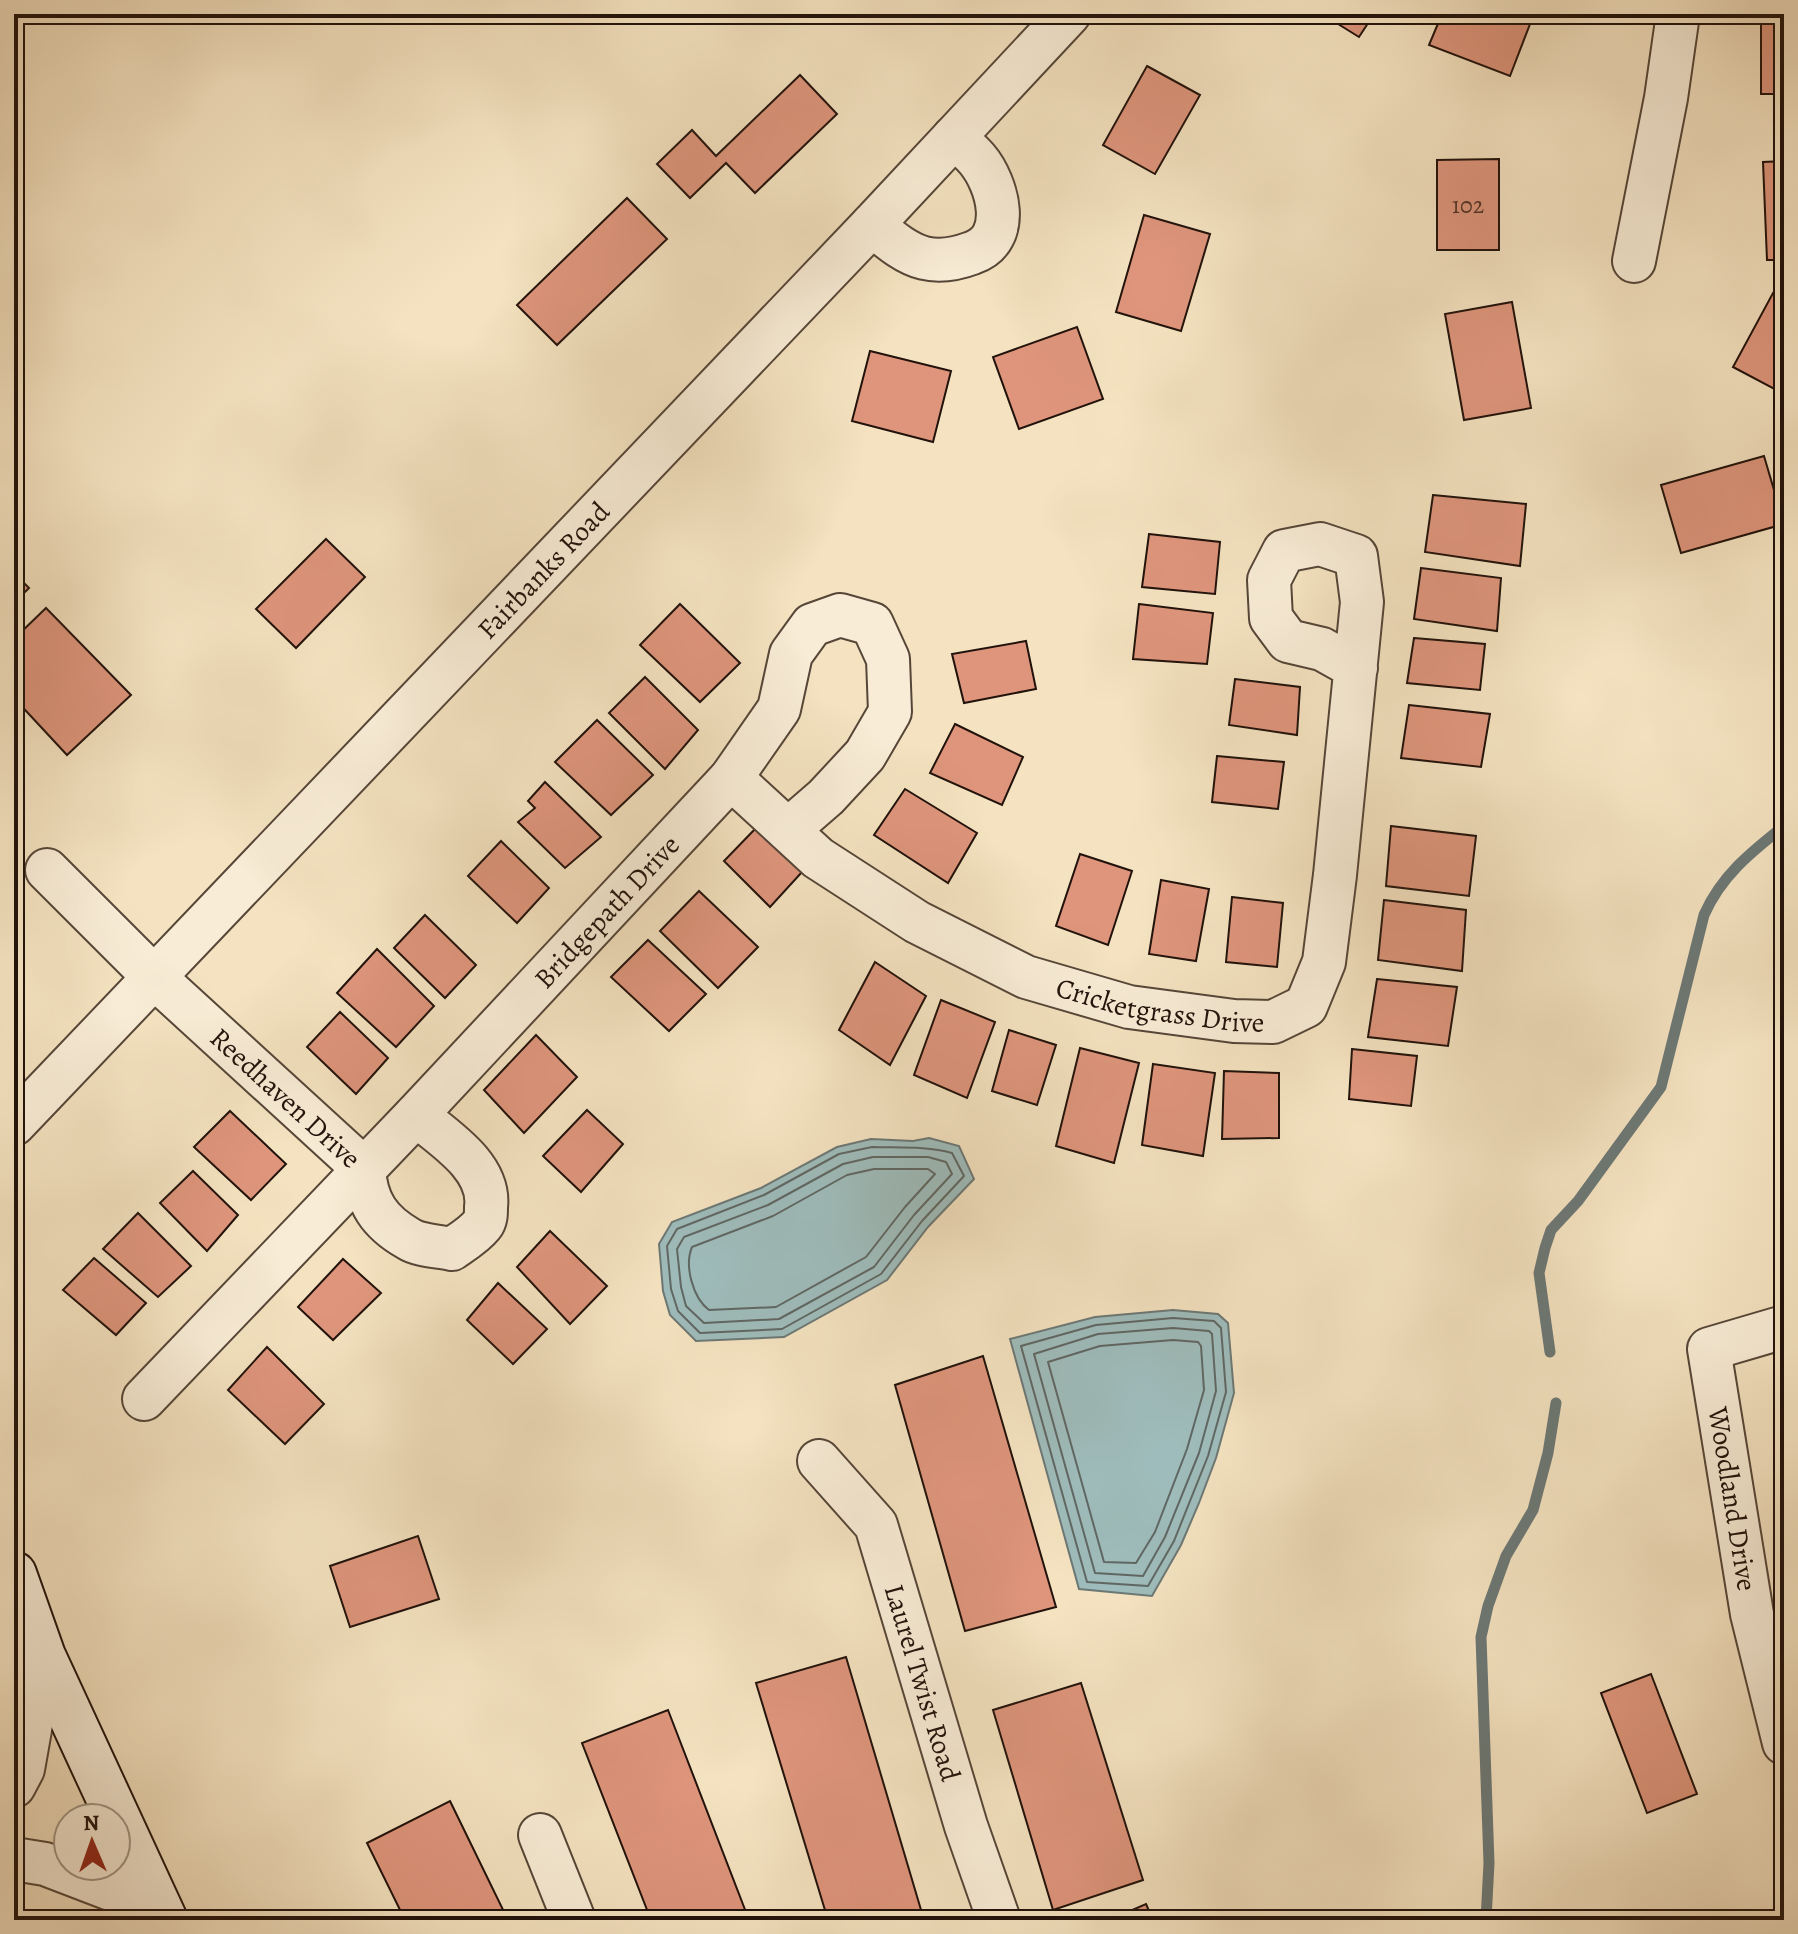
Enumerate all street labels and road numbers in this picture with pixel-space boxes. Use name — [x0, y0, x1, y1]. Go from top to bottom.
street label: Fairbanks Road — [469, 493, 619, 648]
street label: Bridgepath Drive — [526, 827, 688, 997]
street label: Cricketgrass Drive — [1051, 969, 1265, 1042]
street label: Reedhaven Drive — [201, 1019, 369, 1177]
street label: Woodland Drive — [1699, 1403, 1766, 1594]
street label: Laurel Twist Road — [875, 1580, 970, 1787]

